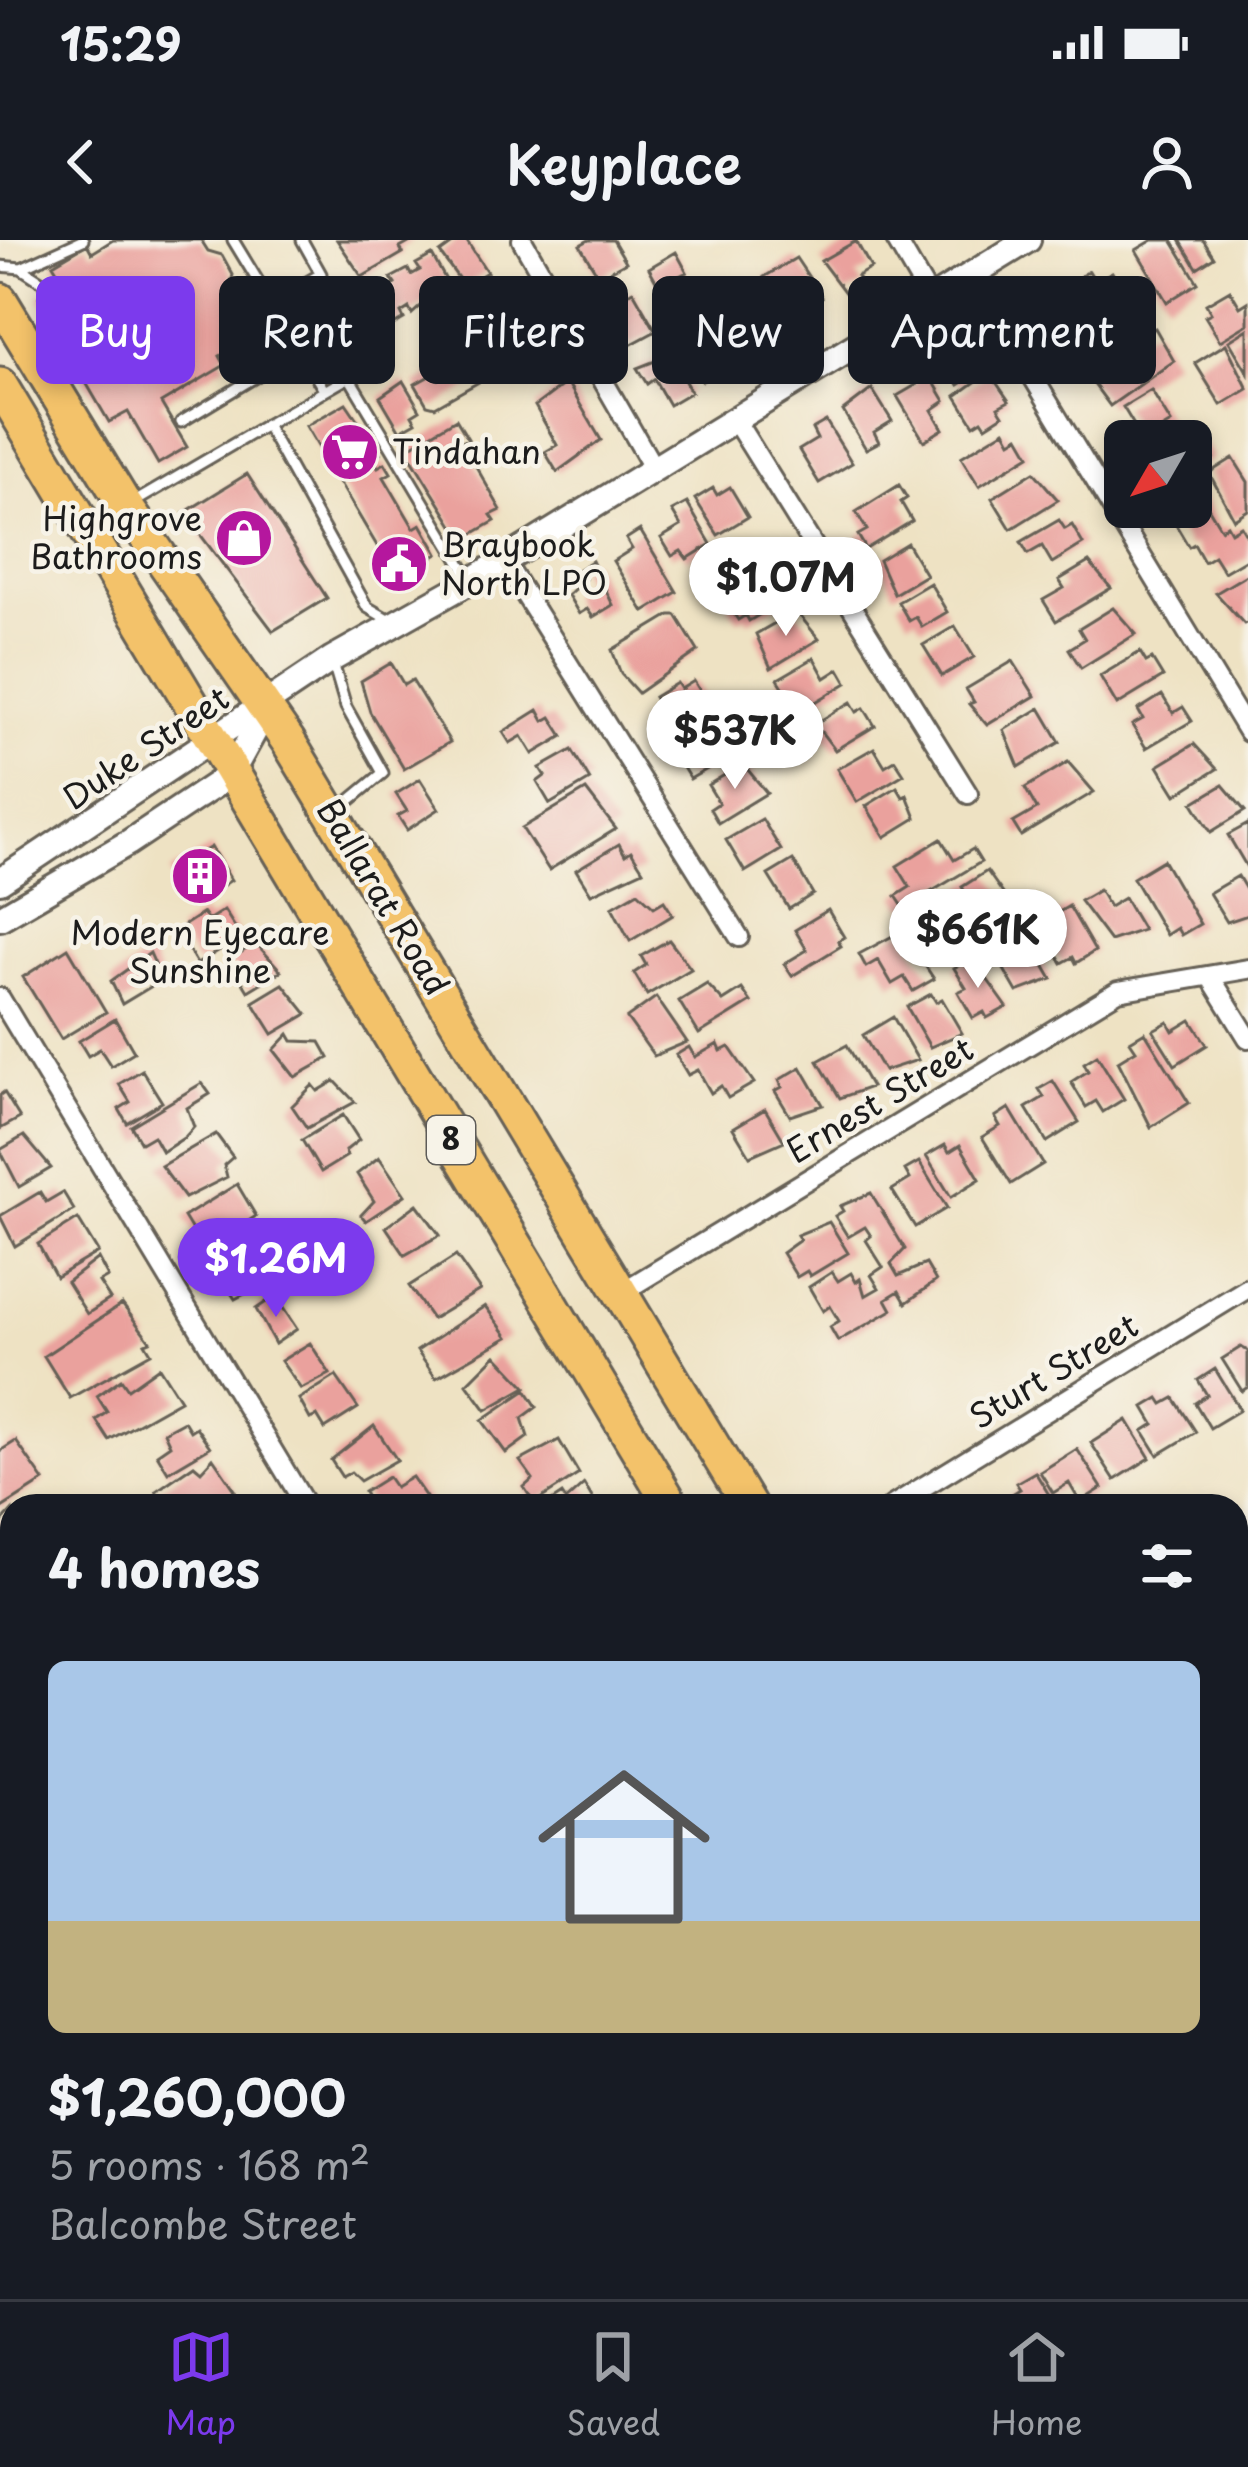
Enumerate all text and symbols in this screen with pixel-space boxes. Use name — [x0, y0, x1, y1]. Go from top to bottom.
text: 15:29 — [60, 8, 182, 76]
text: Keyplace — [506, 122, 742, 203]
icon: back — [48, 129, 114, 195]
icon: person — [1134, 129, 1200, 195]
chip: Buy — [36, 276, 195, 384]
chip: Rent — [219, 276, 395, 384]
chip: Filters — [419, 276, 628, 384]
chip: New — [652, 276, 824, 384]
chip: Apartment — [848, 276, 1156, 384]
north arrow — [1104, 420, 1212, 528]
map controls — [1104, 420, 1212, 528]
supermarket icon: Tindahan — [319, 421, 381, 483]
place label: Tindahan — [392, 425, 541, 475]
place label: Highgrove Bathrooms — [30, 492, 202, 580]
shop icon: Highgrove Bathrooms — [213, 507, 275, 569]
place label: Braybook North LPO — [441, 518, 607, 606]
public building icon: Braybook North LPO — [368, 533, 430, 595]
pin: $1.07M — [688, 537, 884, 639]
text: $1.07M — [716, 546, 856, 605]
street label: Duke Street — [52, 672, 238, 820]
pin: $537K — [651, 690, 819, 792]
text: $537K — [673, 699, 797, 758]
street label: Ballarat Road — [306, 788, 463, 1004]
building icon: Modern Eyecare Sunshine — [169, 845, 231, 907]
pin: $661K — [894, 889, 1062, 991]
text: $661K — [916, 898, 1040, 957]
place label: Modern Eyecare Sunshine — [71, 906, 329, 994]
street label: Ernest Street — [776, 1023, 982, 1174]
road number: 8 — [427, 1116, 475, 1164]
pin: $1.26M — [178, 1218, 374, 1320]
text: $1.26M — [205, 1227, 347, 1286]
street label: Sturt Street — [959, 1299, 1147, 1439]
text: 4 homes — [48, 1528, 260, 1605]
icon: filters — [1134, 1533, 1200, 1599]
icon: home — [516, 1739, 732, 1955]
text: $1,260,000 — [48, 2057, 346, 2134]
text: 5 rooms · 168 m² — [48, 2134, 370, 2193]
text: Balcombe Street — [48, 2193, 357, 2252]
tab: Map — [165, 2324, 236, 2446]
tab: Saved — [567, 2324, 660, 2446]
tab: Home — [991, 2324, 1083, 2446]

